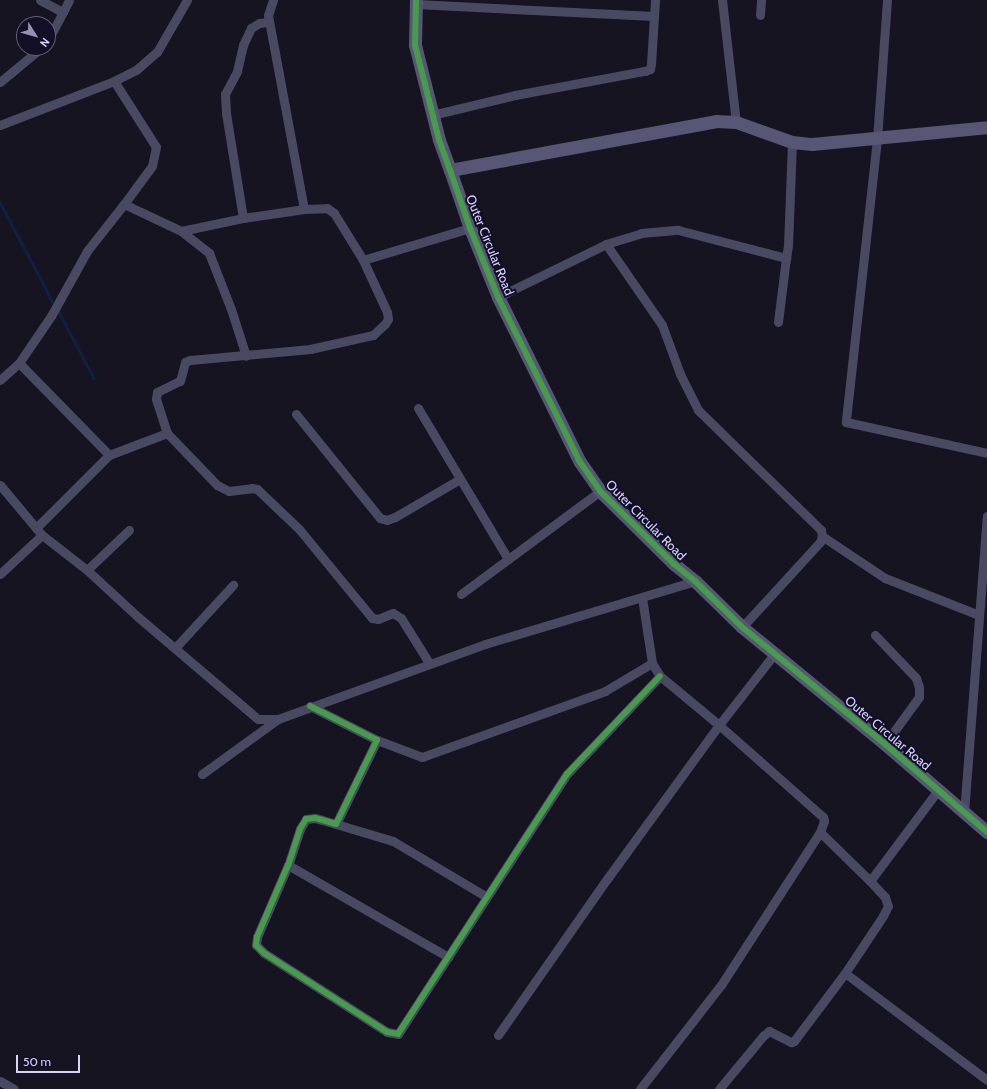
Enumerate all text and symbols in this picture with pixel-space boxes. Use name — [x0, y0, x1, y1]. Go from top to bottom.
north arrow — [16, 16, 56, 56]
text: N — [37, 35, 53, 50]
street label: Outer Circular Road — [463, 192, 517, 298]
street label: Outer Circular Road — [603, 477, 689, 563]
street label: Outer Circular Road — [842, 693, 934, 773]
scale bar — [18, 1047, 82, 1073]
text: 50 m — [23, 1054, 51, 1069]

